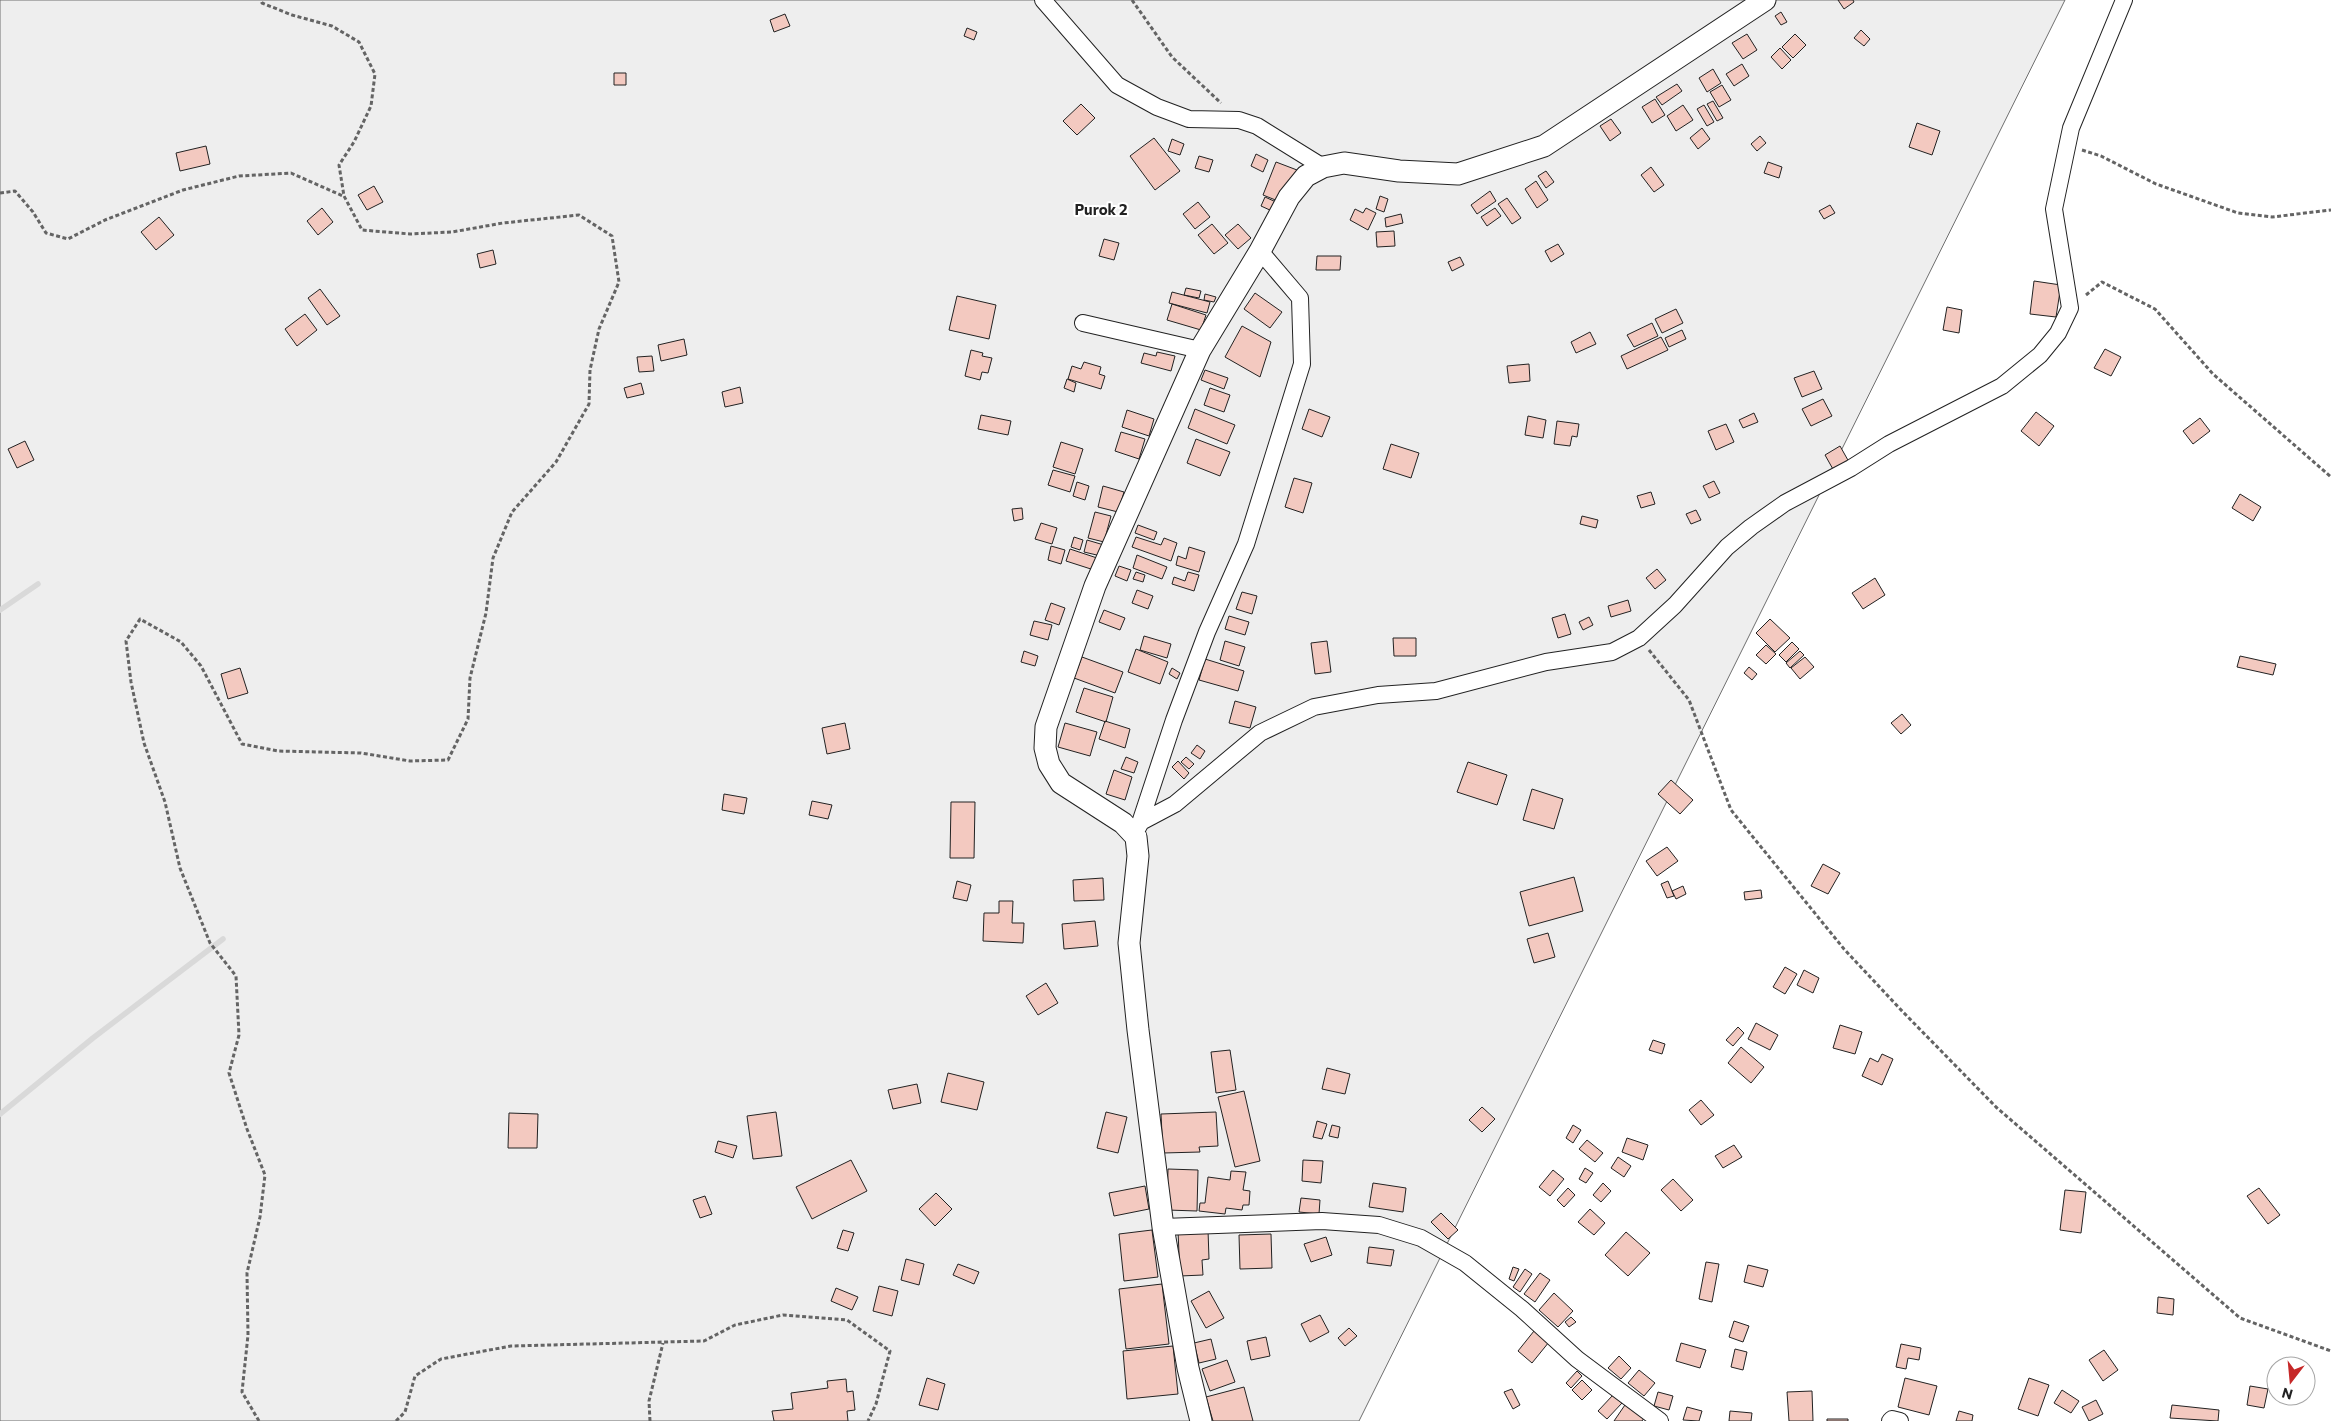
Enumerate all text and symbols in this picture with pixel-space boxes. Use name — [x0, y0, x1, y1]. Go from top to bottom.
district label: Purok 2 — [1074, 200, 1128, 218]
north arrow — [2266, 1356, 2316, 1406]
text: N — [2280, 1384, 2295, 1404]

